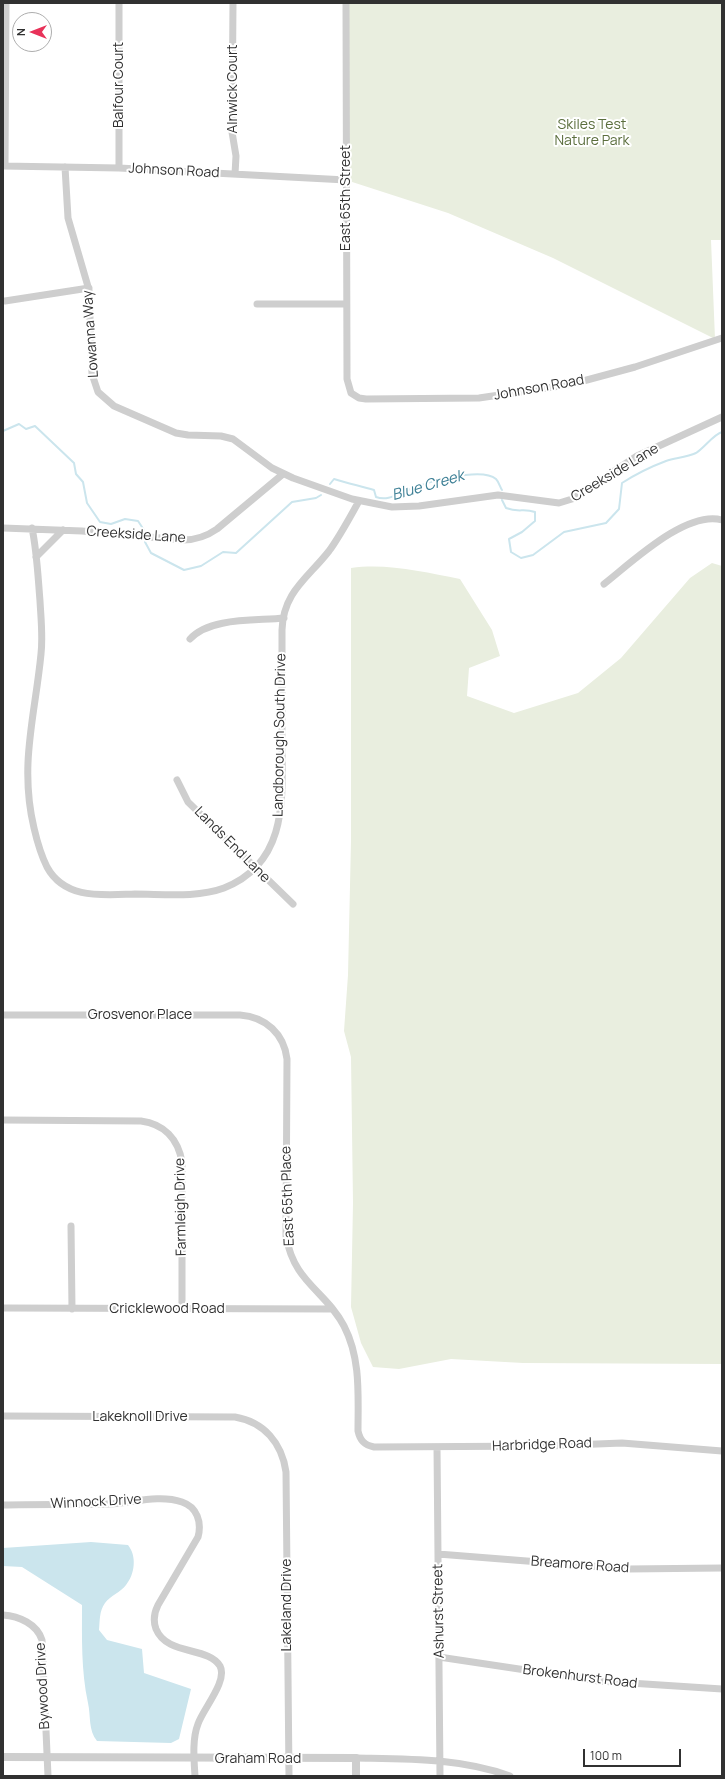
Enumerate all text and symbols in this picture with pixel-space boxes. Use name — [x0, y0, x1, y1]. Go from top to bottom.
north arrow — [12, 12, 52, 52]
text: N — [13, 28, 28, 36]
street label: Balfour Court — [111, 42, 127, 128]
street label: Alnwick Court — [225, 44, 241, 134]
park label: Skiles Test Nature Park — [554, 117, 630, 150]
street label: East 65th Street — [338, 145, 354, 251]
street label: Johnson Road — [128, 160, 220, 182]
street label: Lowanna Way — [80, 290, 102, 378]
street label: Johnson Road — [493, 372, 585, 404]
street label: Creekside Lane — [568, 440, 662, 506]
water label: Blue Creek — [390, 467, 466, 505]
street label: Creekside Lane — [86, 523, 186, 547]
street label: Landborough South Drive — [270, 653, 290, 817]
street label: Lands End Lane — [191, 804, 273, 886]
street label: Grosvenor Place — [88, 1007, 192, 1023]
street label: East 65th Place — [278, 1146, 298, 1246]
street label: Farmleigh Drive — [172, 1158, 190, 1256]
street label: Cricklewood Road — [109, 1301, 225, 1317]
street label: Lakeknoll Drive — [92, 1409, 188, 1425]
street label: Harbridge Road — [492, 1435, 592, 1455]
street label: Winnock Drive — [50, 1491, 142, 1513]
street label: Breamore Road — [530, 1553, 630, 1577]
street label: Lakeland Drive — [279, 1558, 295, 1652]
street label: Ashurst Street — [430, 1564, 448, 1658]
street label: Bywood Drive — [32, 1642, 54, 1730]
street label: Brokenhurst Road — [522, 1662, 638, 1692]
scale bar — [585, 1741, 683, 1767]
text: 100 m — [590, 1747, 622, 1764]
street label: Graham Road — [215, 1751, 301, 1767]

